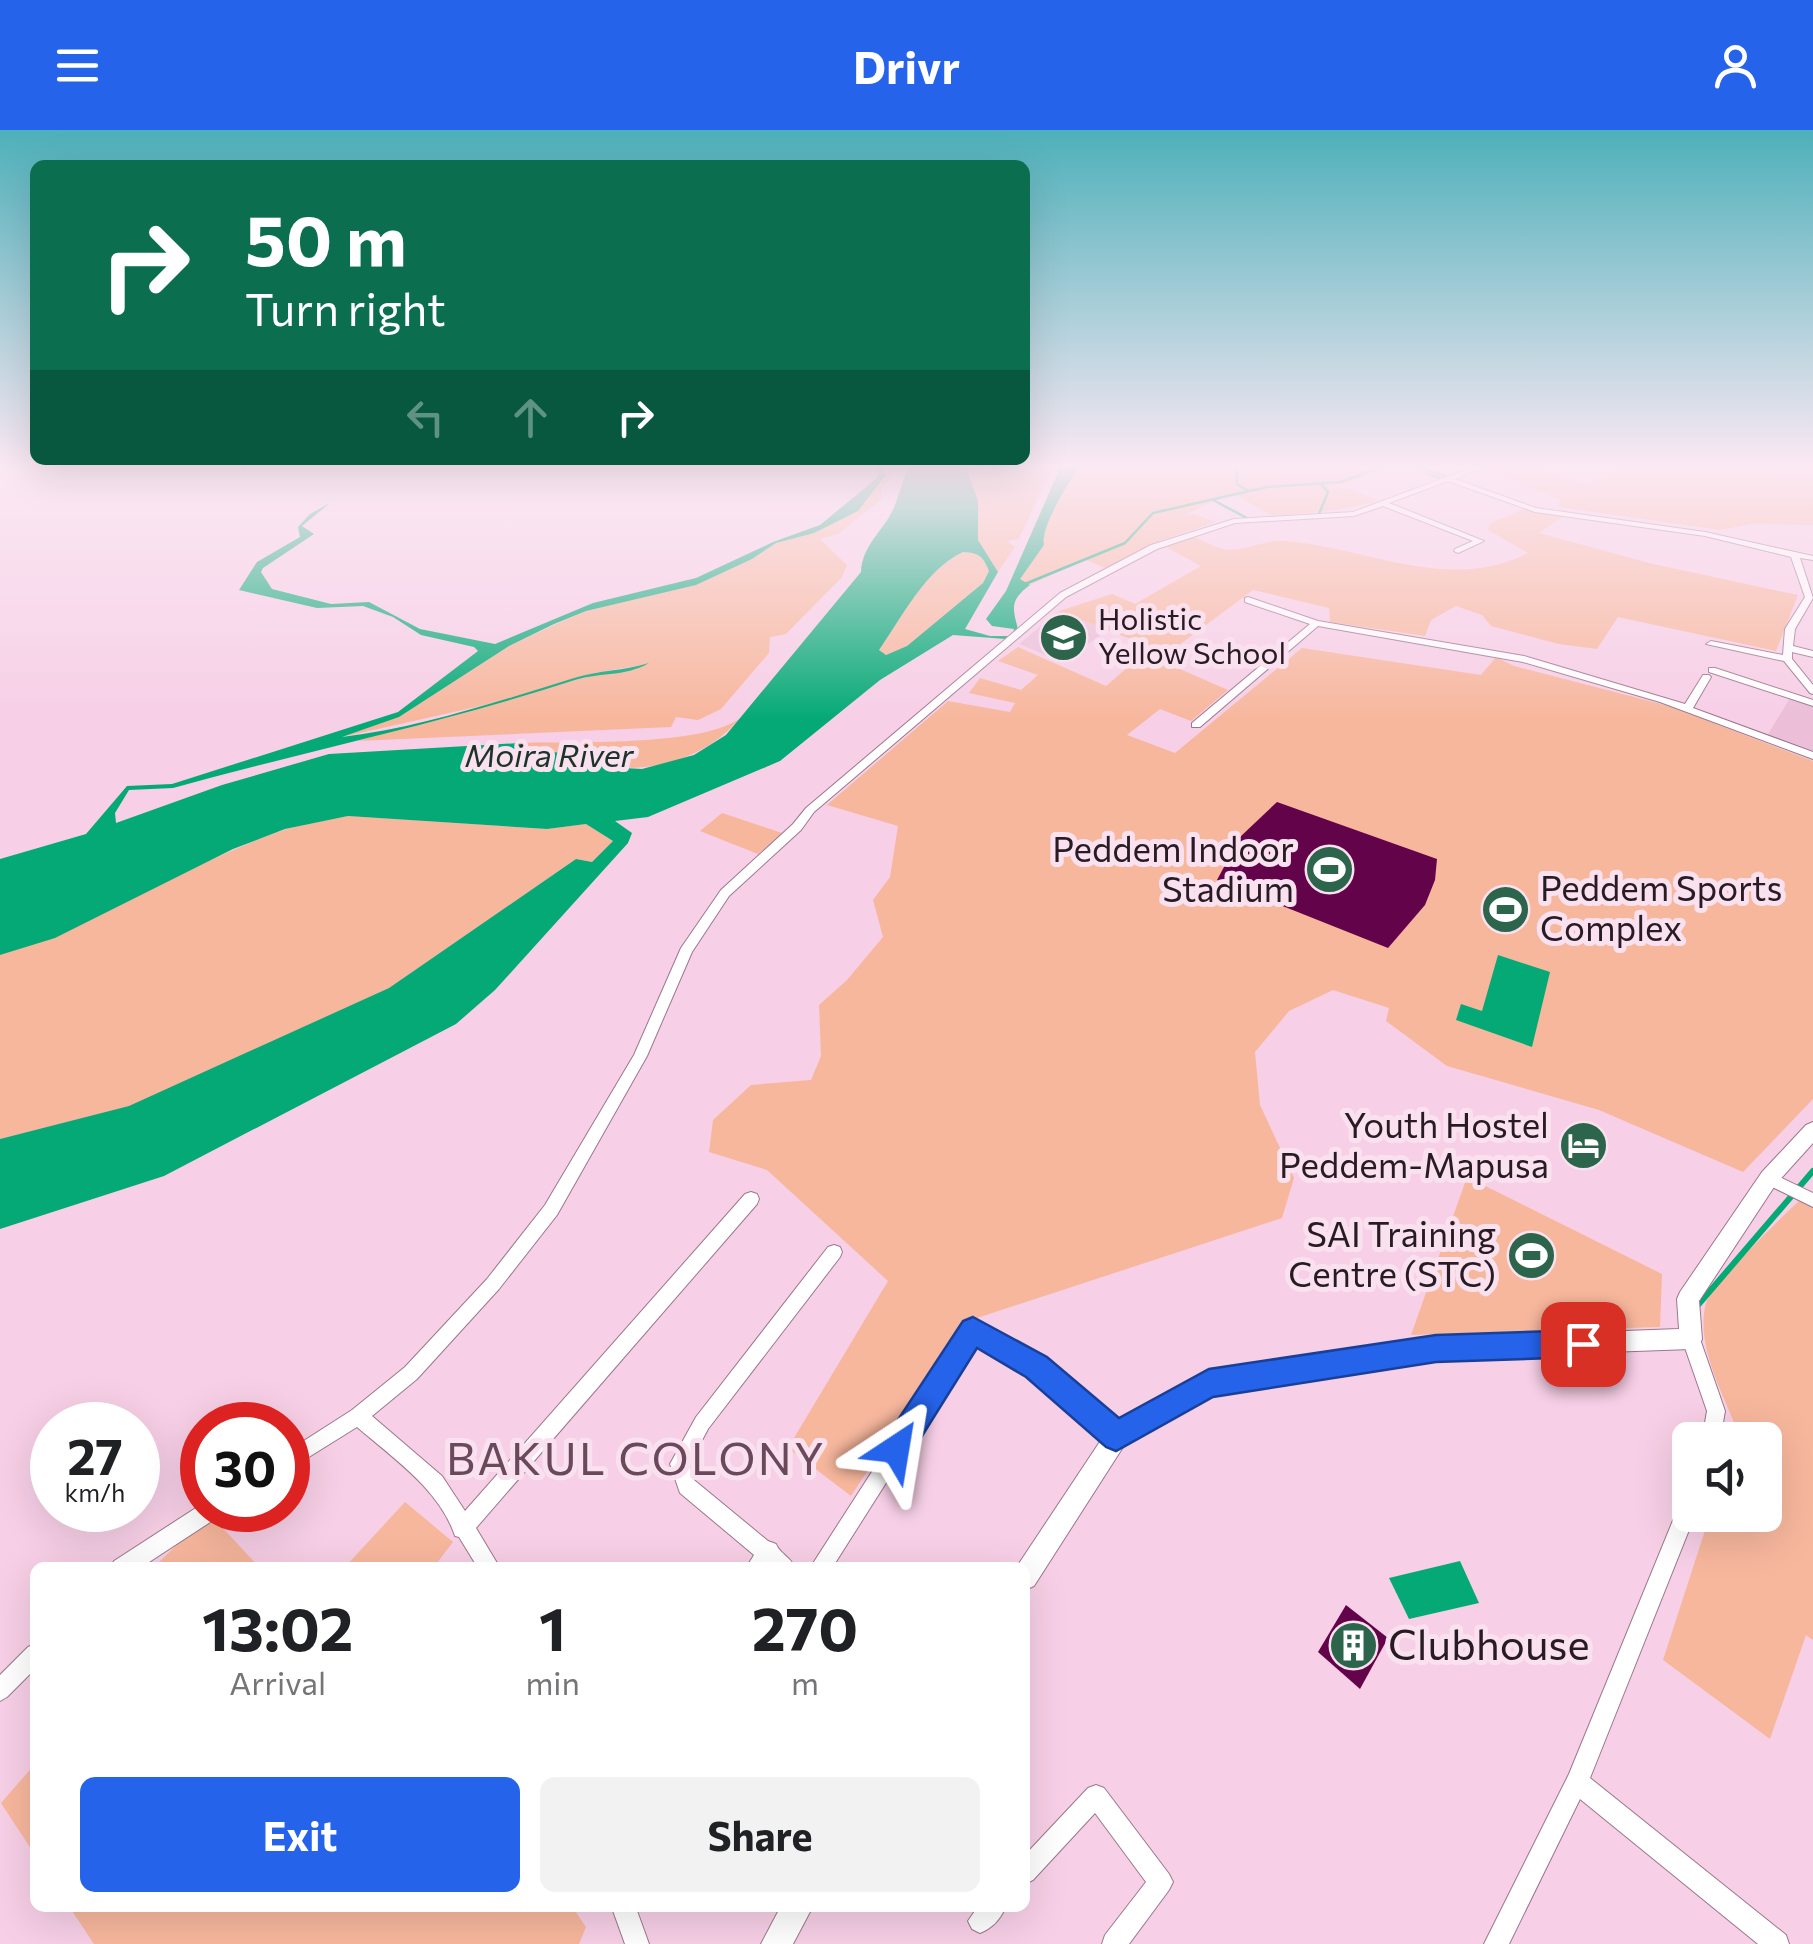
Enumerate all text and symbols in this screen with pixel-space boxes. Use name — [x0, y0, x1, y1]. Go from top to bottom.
icon: menu — [50, 38, 105, 93]
text: Drivr — [853, 38, 960, 93]
icon: person — [1708, 38, 1763, 93]
text: 50 m — [245, 195, 407, 280]
icon: right — [80, 200, 210, 330]
text: Turn right — [245, 280, 446, 335]
icon: left — [398, 390, 453, 445]
icon: ahead — [503, 390, 558, 445]
icon: right — [608, 390, 663, 445]
place label: Holistic Yellow School — [1098, 599, 1286, 670]
school or university icon: Holistic Yellow School — [1037, 611, 1089, 663]
water label: Moira River — [465, 734, 635, 774]
place label: Peddem Indoor Stadium — [1052, 826, 1294, 909]
sports icon: Peddem Indoor Stadium — [1303, 844, 1355, 896]
place label: Peddem Sports Complex — [1540, 865, 1782, 948]
sports icon: Peddem Sports Complex — [1479, 883, 1531, 935]
place label: Youth Hostel Peddem-Mapusa — [1279, 1102, 1549, 1185]
hotel icon: Youth Hostel Peddem-Mapusa — [1558, 1120, 1610, 1172]
place label: SAI Training Centre (STC) — [1288, 1211, 1496, 1294]
sports icon: SAI Training Centre (STC) — [1505, 1229, 1557, 1281]
pin — [1541, 1302, 1626, 1387]
icon: arrive — [1556, 1317, 1611, 1372]
position arrow — [844, 1397, 948, 1501]
speed limit sign: 30 — [180, 1402, 310, 1532]
map controls — [1672, 1422, 1782, 1532]
button: sound — [1672, 1422, 1782, 1532]
text: 27 — [67, 1424, 123, 1485]
district label: BAKUL COLONY — [446, 1429, 826, 1484]
text: km/h — [65, 1477, 125, 1507]
text: 13:02 — [202, 1590, 354, 1663]
text: 1 — [539, 1590, 566, 1663]
text: 270 — [752, 1590, 858, 1663]
place label: Clubhouse — [1388, 1617, 1590, 1669]
building icon: Clubhouse — [1327, 1619, 1379, 1671]
text: Arrival — [229, 1662, 326, 1702]
text: min — [525, 1662, 580, 1702]
text: m — [791, 1662, 819, 1702]
button: Exit — [80, 1777, 520, 1892]
button: Share — [540, 1777, 980, 1892]

